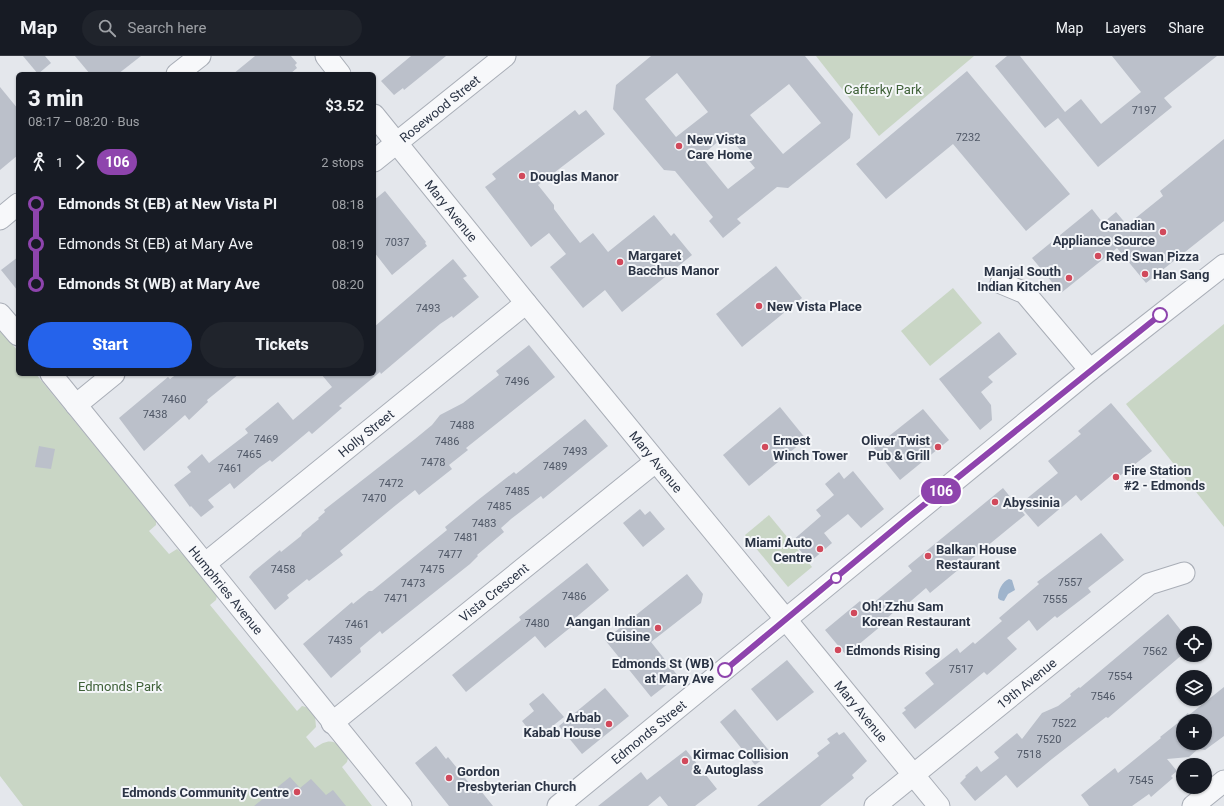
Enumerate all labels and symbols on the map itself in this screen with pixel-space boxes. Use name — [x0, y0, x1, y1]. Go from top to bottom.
street label: Rosewood Street — [396, 72, 483, 145]
park label: Cafferky Park — [844, 82, 922, 97]
house number: 7197 — [1132, 104, 1156, 117]
house number: 7232 — [956, 131, 980, 144]
place label: New Vista Care Home — [687, 132, 752, 162]
marker: New Vista Care Home — [674, 141, 684, 151]
place label: Douglas Manor — [530, 169, 619, 184]
marker: Douglas Manor — [517, 171, 527, 181]
street label: Mary Avenue — [422, 177, 481, 245]
place label: Canadian Appliance Source — [1053, 218, 1155, 248]
marker: Canadian Appliance Source — [1158, 227, 1168, 237]
house number: 7037 — [385, 236, 409, 249]
place label: Margaret Bacchus Manor — [628, 248, 719, 278]
place label: Red Swan Pizza — [1106, 249, 1199, 264]
marker: Red Swan Pizza — [1093, 251, 1103, 261]
marker: Margaret Bacchus Manor — [615, 257, 625, 267]
place label: Manjal South Indian Kitchen — [977, 264, 1061, 294]
place label: Han Sang — [1153, 267, 1209, 282]
marker: Han Sang — [1140, 269, 1150, 279]
marker: Manjal South Indian Kitchen — [1064, 273, 1074, 283]
place label: New Vista Place — [767, 299, 862, 314]
marker: New Vista Place — [754, 301, 764, 311]
house number: 7493 — [416, 302, 440, 315]
unlabelled marker — [1152, 307, 1168, 323]
house number: 7496 — [505, 375, 529, 388]
house number: 7460 — [162, 393, 186, 406]
street label: Holly Street — [335, 406, 397, 460]
house number: 7438 — [143, 408, 167, 421]
house number: 7488 — [450, 419, 474, 432]
street label: Mary Avenue — [627, 428, 686, 495]
house number: 7469 — [254, 433, 278, 446]
place label: Ernest Winch Tower — [773, 433, 848, 463]
place label: Oliver Twist Pub & Grill — [861, 433, 931, 463]
house number: 7486 — [435, 435, 459, 448]
marker: Ernest Winch Tower — [760, 442, 770, 452]
marker: Oliver Twist Pub & Grill — [933, 442, 943, 452]
house number: 7493 — [563, 445, 587, 458]
house number: 7465 — [237, 448, 261, 461]
house number: 7478 — [421, 456, 445, 469]
house number: 7489 — [543, 460, 567, 473]
house number: 7461 — [218, 462, 242, 475]
place label: Fire Station #2 - Edmonds — [1124, 463, 1205, 493]
marker: Fire Station #2 - Edmonds — [1111, 472, 1121, 482]
house number: 7472 — [379, 477, 403, 490]
line badge: 106 — [918, 478, 964, 504]
house number: 7485 — [505, 485, 529, 498]
house number: 7470 — [362, 492, 386, 505]
place label: Abyssinia — [1003, 495, 1060, 510]
marker: Abyssinia — [990, 497, 1000, 507]
house number: 7485 — [487, 500, 511, 513]
house number: 7483 — [472, 517, 496, 530]
house number: 7481 — [454, 531, 478, 544]
place label: Miami Auto Centre — [745, 535, 812, 565]
place label: Balkan House Restaurant — [936, 542, 1017, 572]
street label: Humphries Avenue — [186, 543, 266, 637]
marker: Miami Auto Centre — [815, 544, 825, 554]
house number: 7477 — [438, 548, 462, 561]
marker: Balkan House Restaurant — [923, 551, 933, 561]
street label: Vista Crescent — [456, 560, 531, 625]
house number: 7458 — [271, 563, 295, 576]
house number: 7475 — [420, 563, 444, 576]
unlabelled marker — [830, 572, 842, 584]
house number: 7557 — [1058, 576, 1082, 589]
house number: 7473 — [401, 577, 425, 590]
house number: 7486 — [562, 590, 586, 603]
house number: 7471 — [384, 592, 408, 605]
house number: 7555 — [1043, 593, 1067, 606]
place label: Oh! Zzhu Sam Korean Restaurant — [862, 599, 971, 629]
marker: Oh! Zzhu Sam Korean Restaurant — [849, 608, 859, 618]
place label: Aangan Indian Cuisine — [566, 614, 650, 644]
house number: 7480 — [525, 617, 549, 630]
house number: 7461 — [345, 618, 369, 631]
marker: Aangan Indian Cuisine — [653, 623, 663, 633]
house number: 7435 — [328, 634, 352, 647]
place label: Edmonds Rising — [846, 643, 940, 658]
marker: Edmonds Rising — [833, 645, 843, 655]
house number: 7562 — [1143, 645, 1167, 658]
street label: 19th Avenue — [994, 655, 1059, 712]
place label: Edmonds St (WB) at Mary Ave — [612, 656, 714, 686]
marker: Edmonds St (WB) at Mary Ave — [717, 662, 733, 678]
house number: 7517 — [949, 663, 973, 676]
house number: 7554 — [1108, 670, 1132, 683]
street label: Mary Avenue — [832, 678, 891, 745]
park label: Edmonds Park — [78, 679, 162, 694]
house number: 7546 — [1091, 690, 1115, 703]
street label: Edmonds Street — [608, 697, 689, 767]
place label: Arbab Kabab House — [523, 710, 601, 740]
house number: 7522 — [1052, 717, 1076, 730]
marker: Arbab Kabab House — [604, 719, 614, 729]
house number: 7520 — [1037, 733, 1061, 746]
place label: Kirmac Collision & Autoglass — [693, 747, 789, 777]
house number: 7518 — [1017, 748, 1041, 761]
marker: Kirmac Collision & Autoglass — [680, 756, 690, 766]
place label: Gordon Presbyterian Church — [457, 764, 576, 794]
marker: Gordon Presbyterian Church — [444, 773, 454, 783]
house number: 7545 — [1129, 774, 1153, 787]
place label: Edmonds Community Centre — [122, 785, 289, 800]
marker: Edmonds Community Centre — [292, 787, 302, 797]

